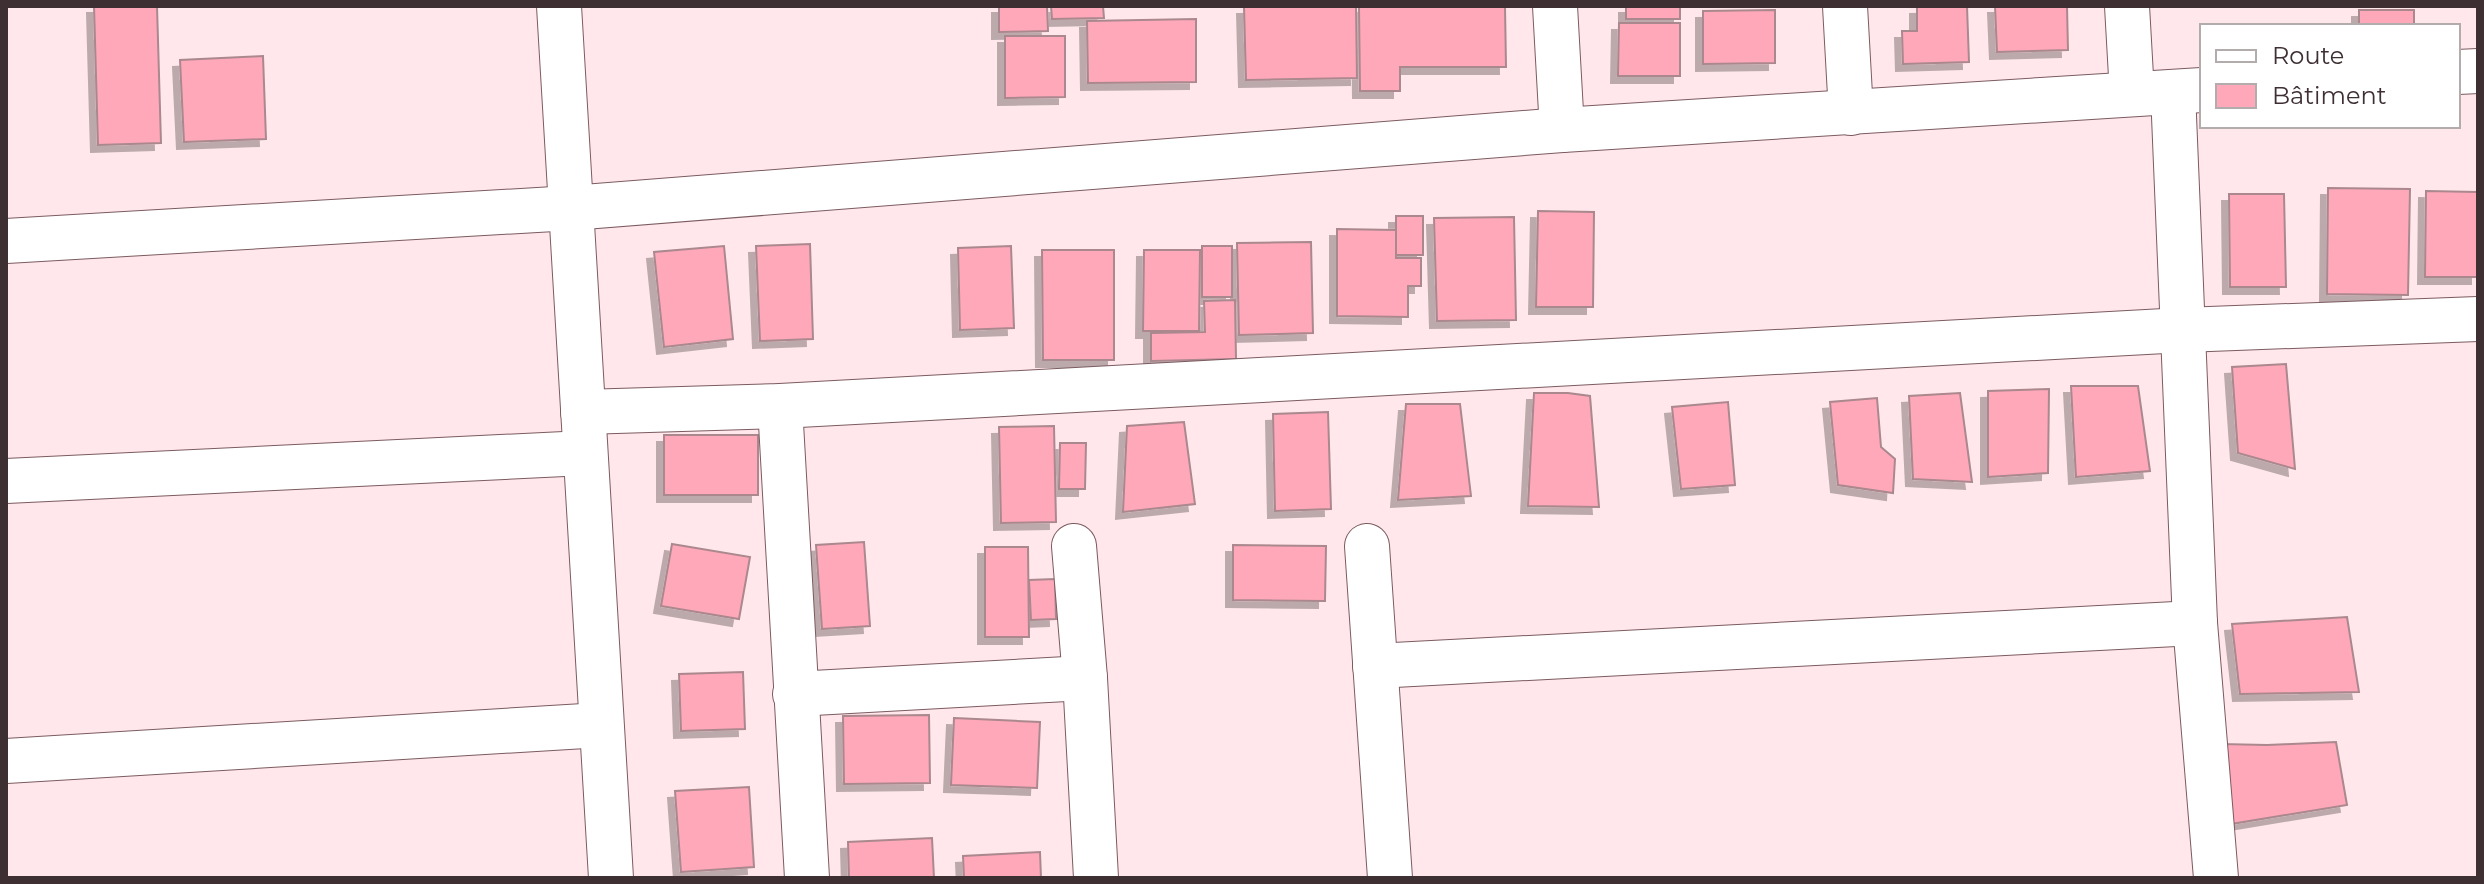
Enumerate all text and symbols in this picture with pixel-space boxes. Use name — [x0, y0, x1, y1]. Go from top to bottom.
legend — [2200, 24, 2460, 128]
text: Route — [2272, 41, 2344, 70]
text: Bâtiment — [2272, 81, 2387, 110]

